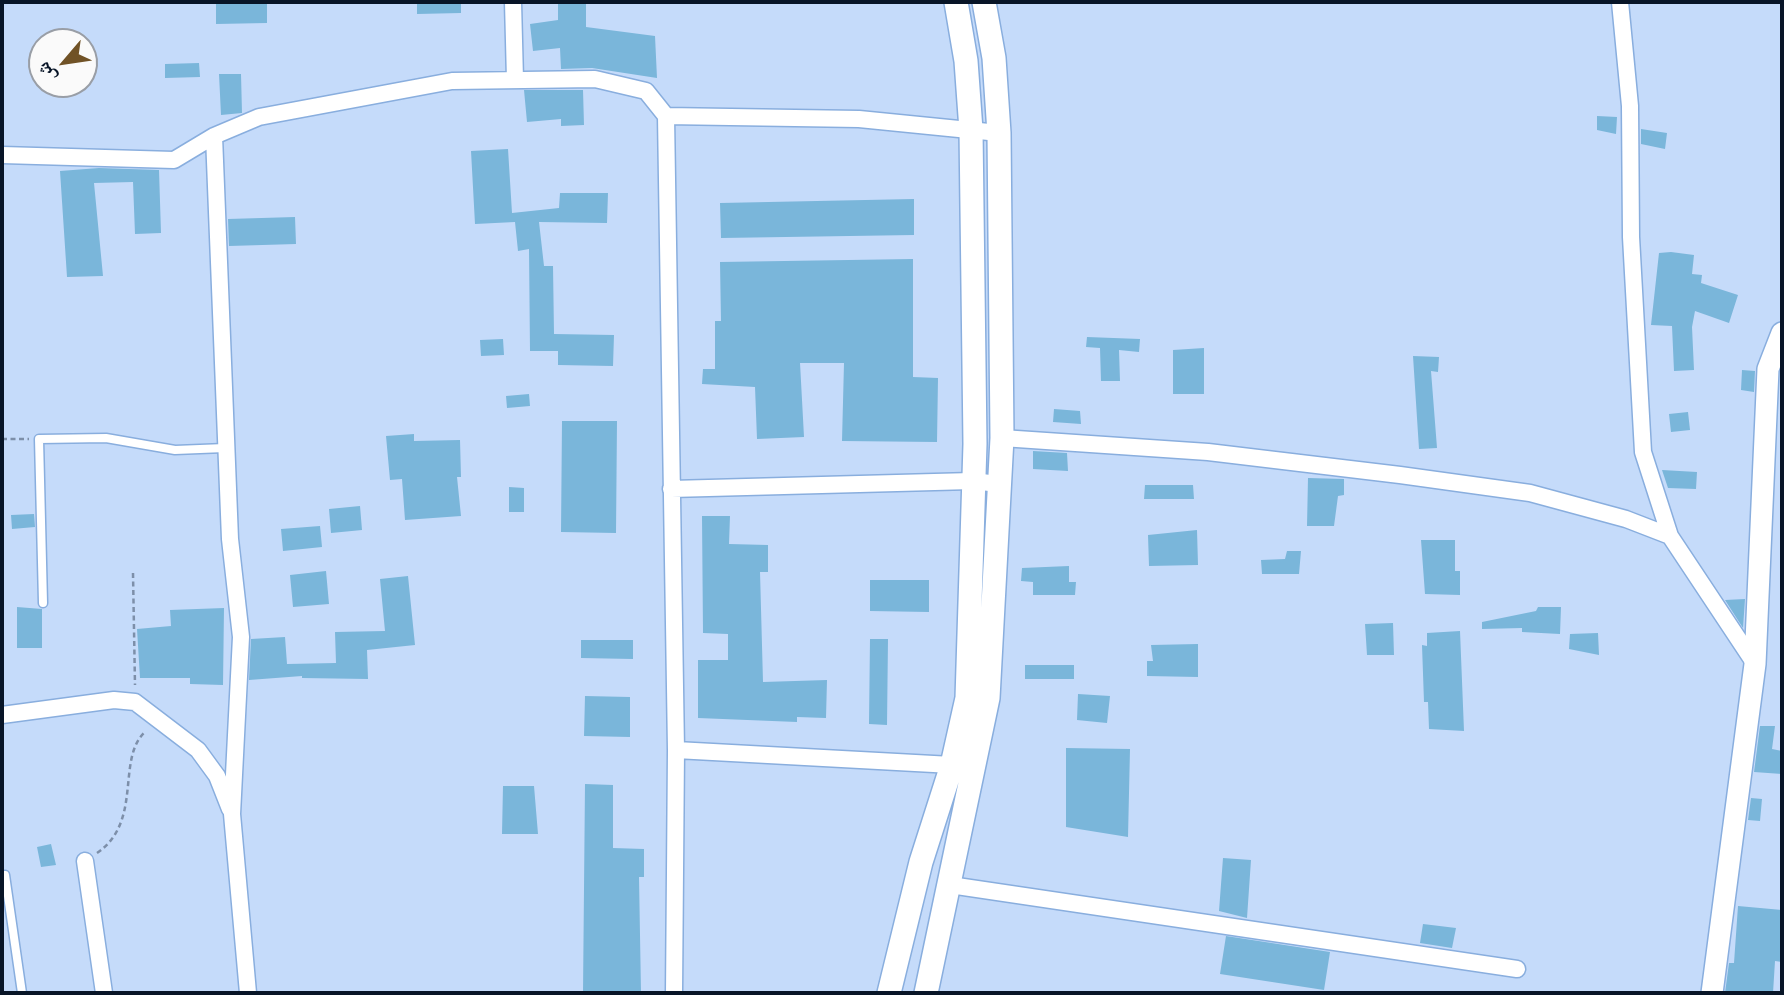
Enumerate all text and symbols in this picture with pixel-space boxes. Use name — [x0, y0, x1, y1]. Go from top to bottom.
north arrow — [28, 28, 98, 98]
text: ش — [30, 57, 63, 87]

